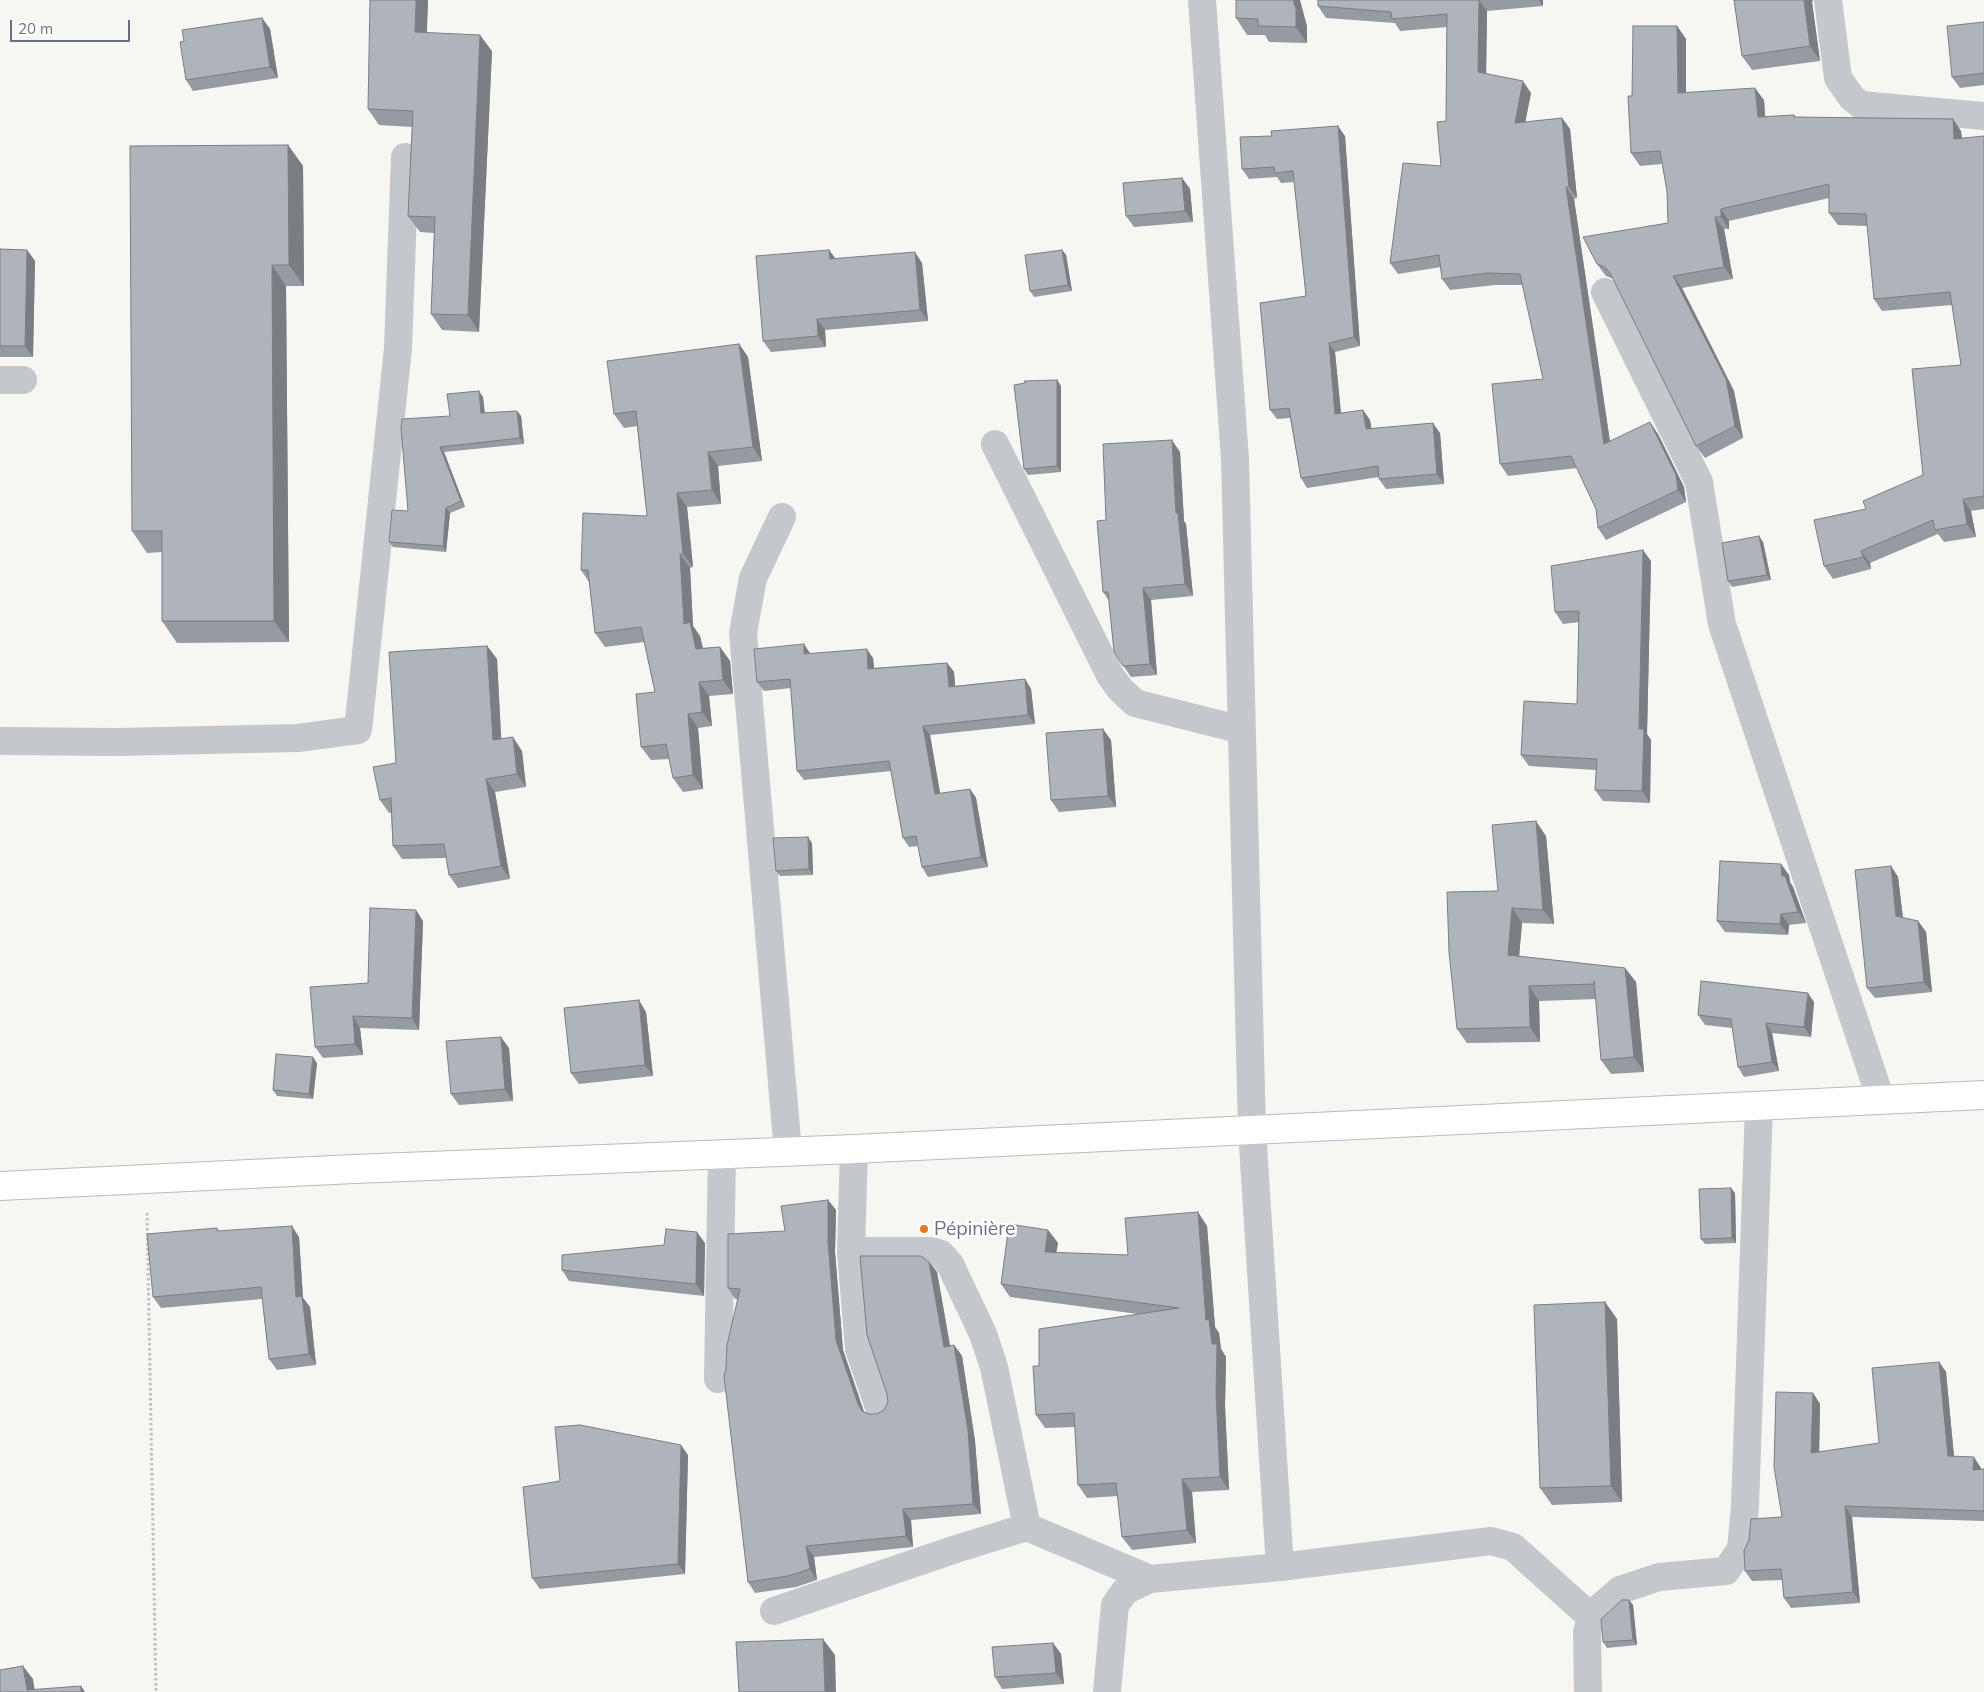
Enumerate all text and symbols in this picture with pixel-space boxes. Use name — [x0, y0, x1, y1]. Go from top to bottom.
scale bar — [12, 10, 132, 42]
text: 20 m — [18, 19, 53, 38]
place label: Pépinière — [934, 1218, 1015, 1240]
marker: Pépinière — [918, 1223, 930, 1235]

